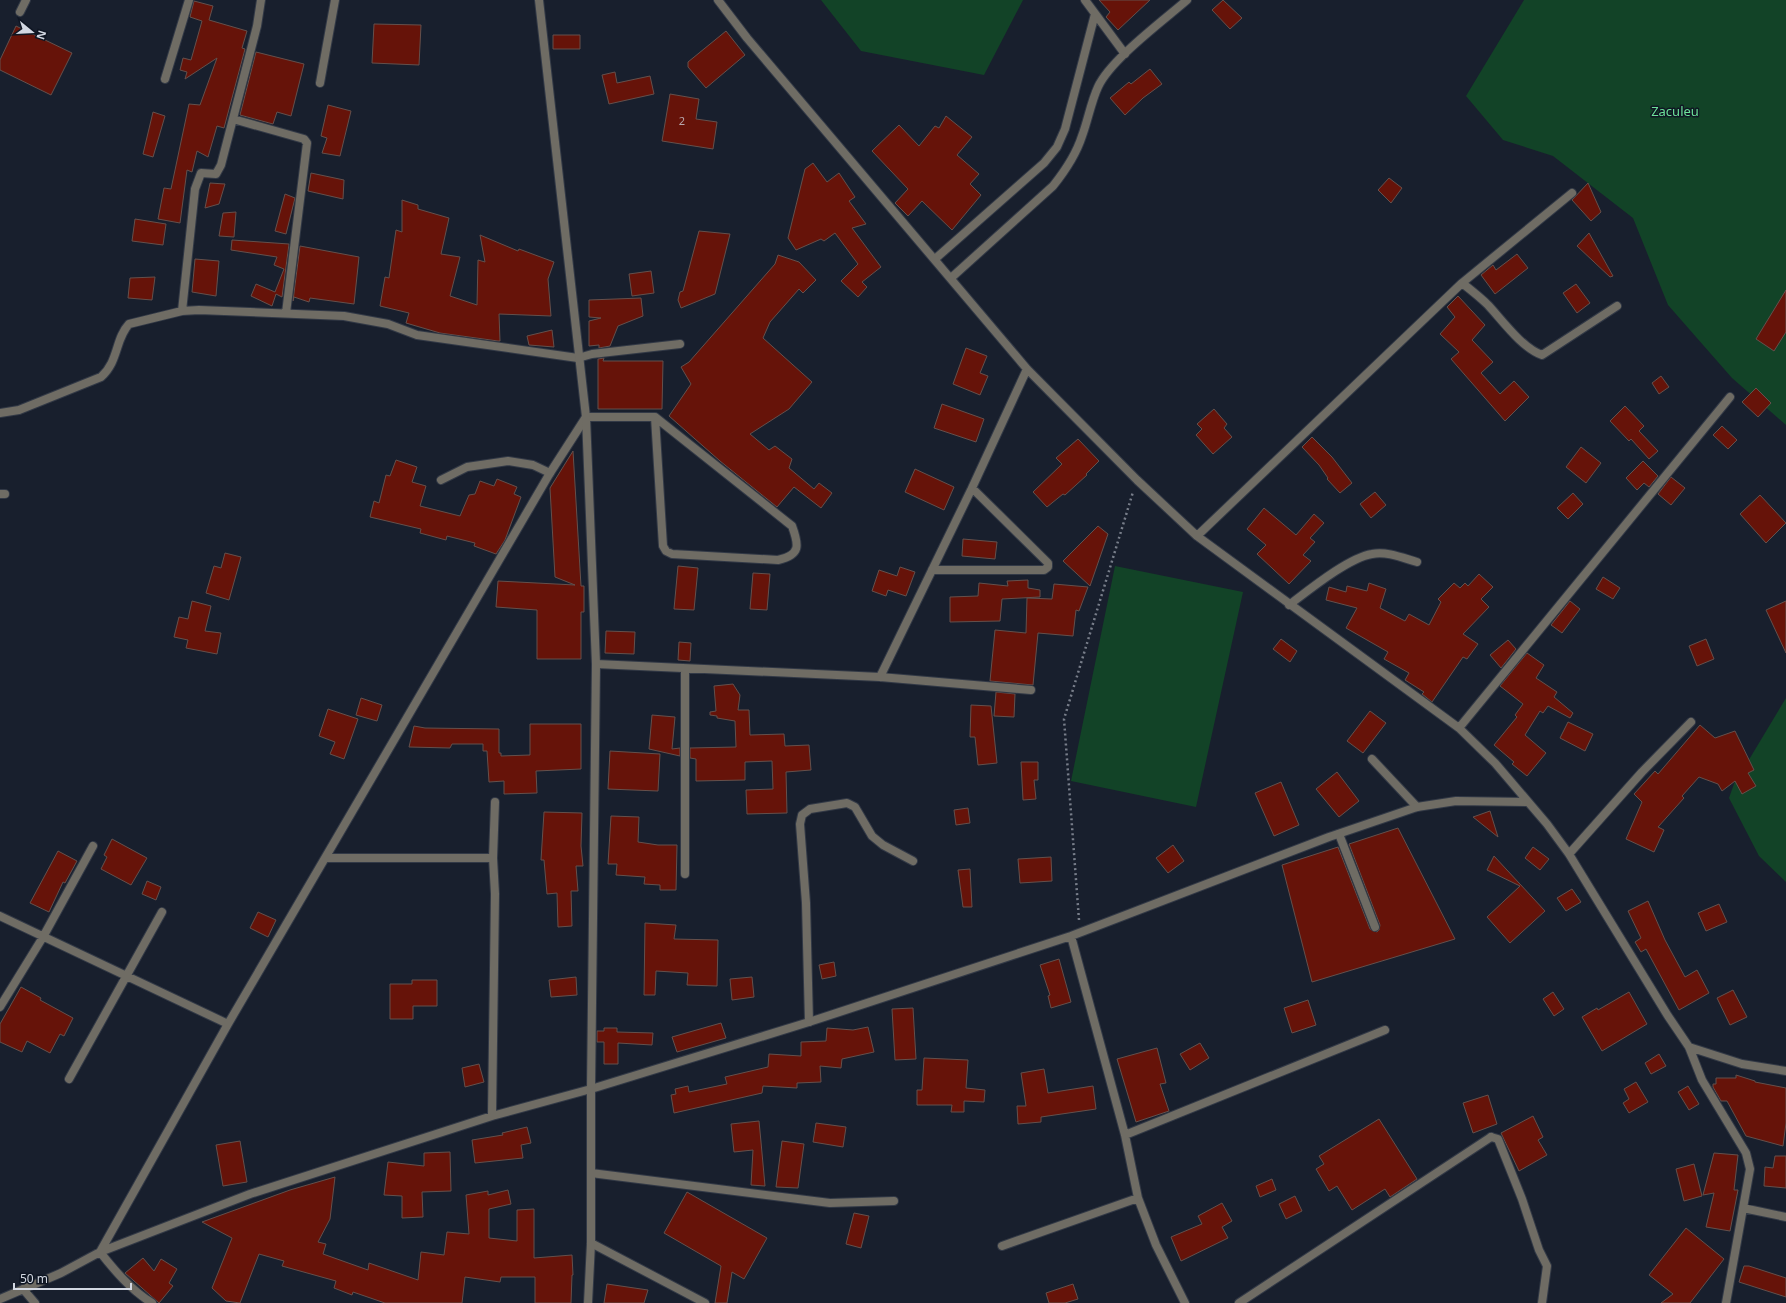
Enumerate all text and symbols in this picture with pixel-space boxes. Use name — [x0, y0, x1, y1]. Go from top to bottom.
north arrow — [12, 12, 52, 52]
text: N — [33, 29, 51, 42]
park label: Zaculeu — [1651, 102, 1699, 120]
house number: 2 — [679, 113, 685, 128]
scale bar — [14, 1265, 131, 1291]
text: 50 m — [20, 1270, 48, 1287]

